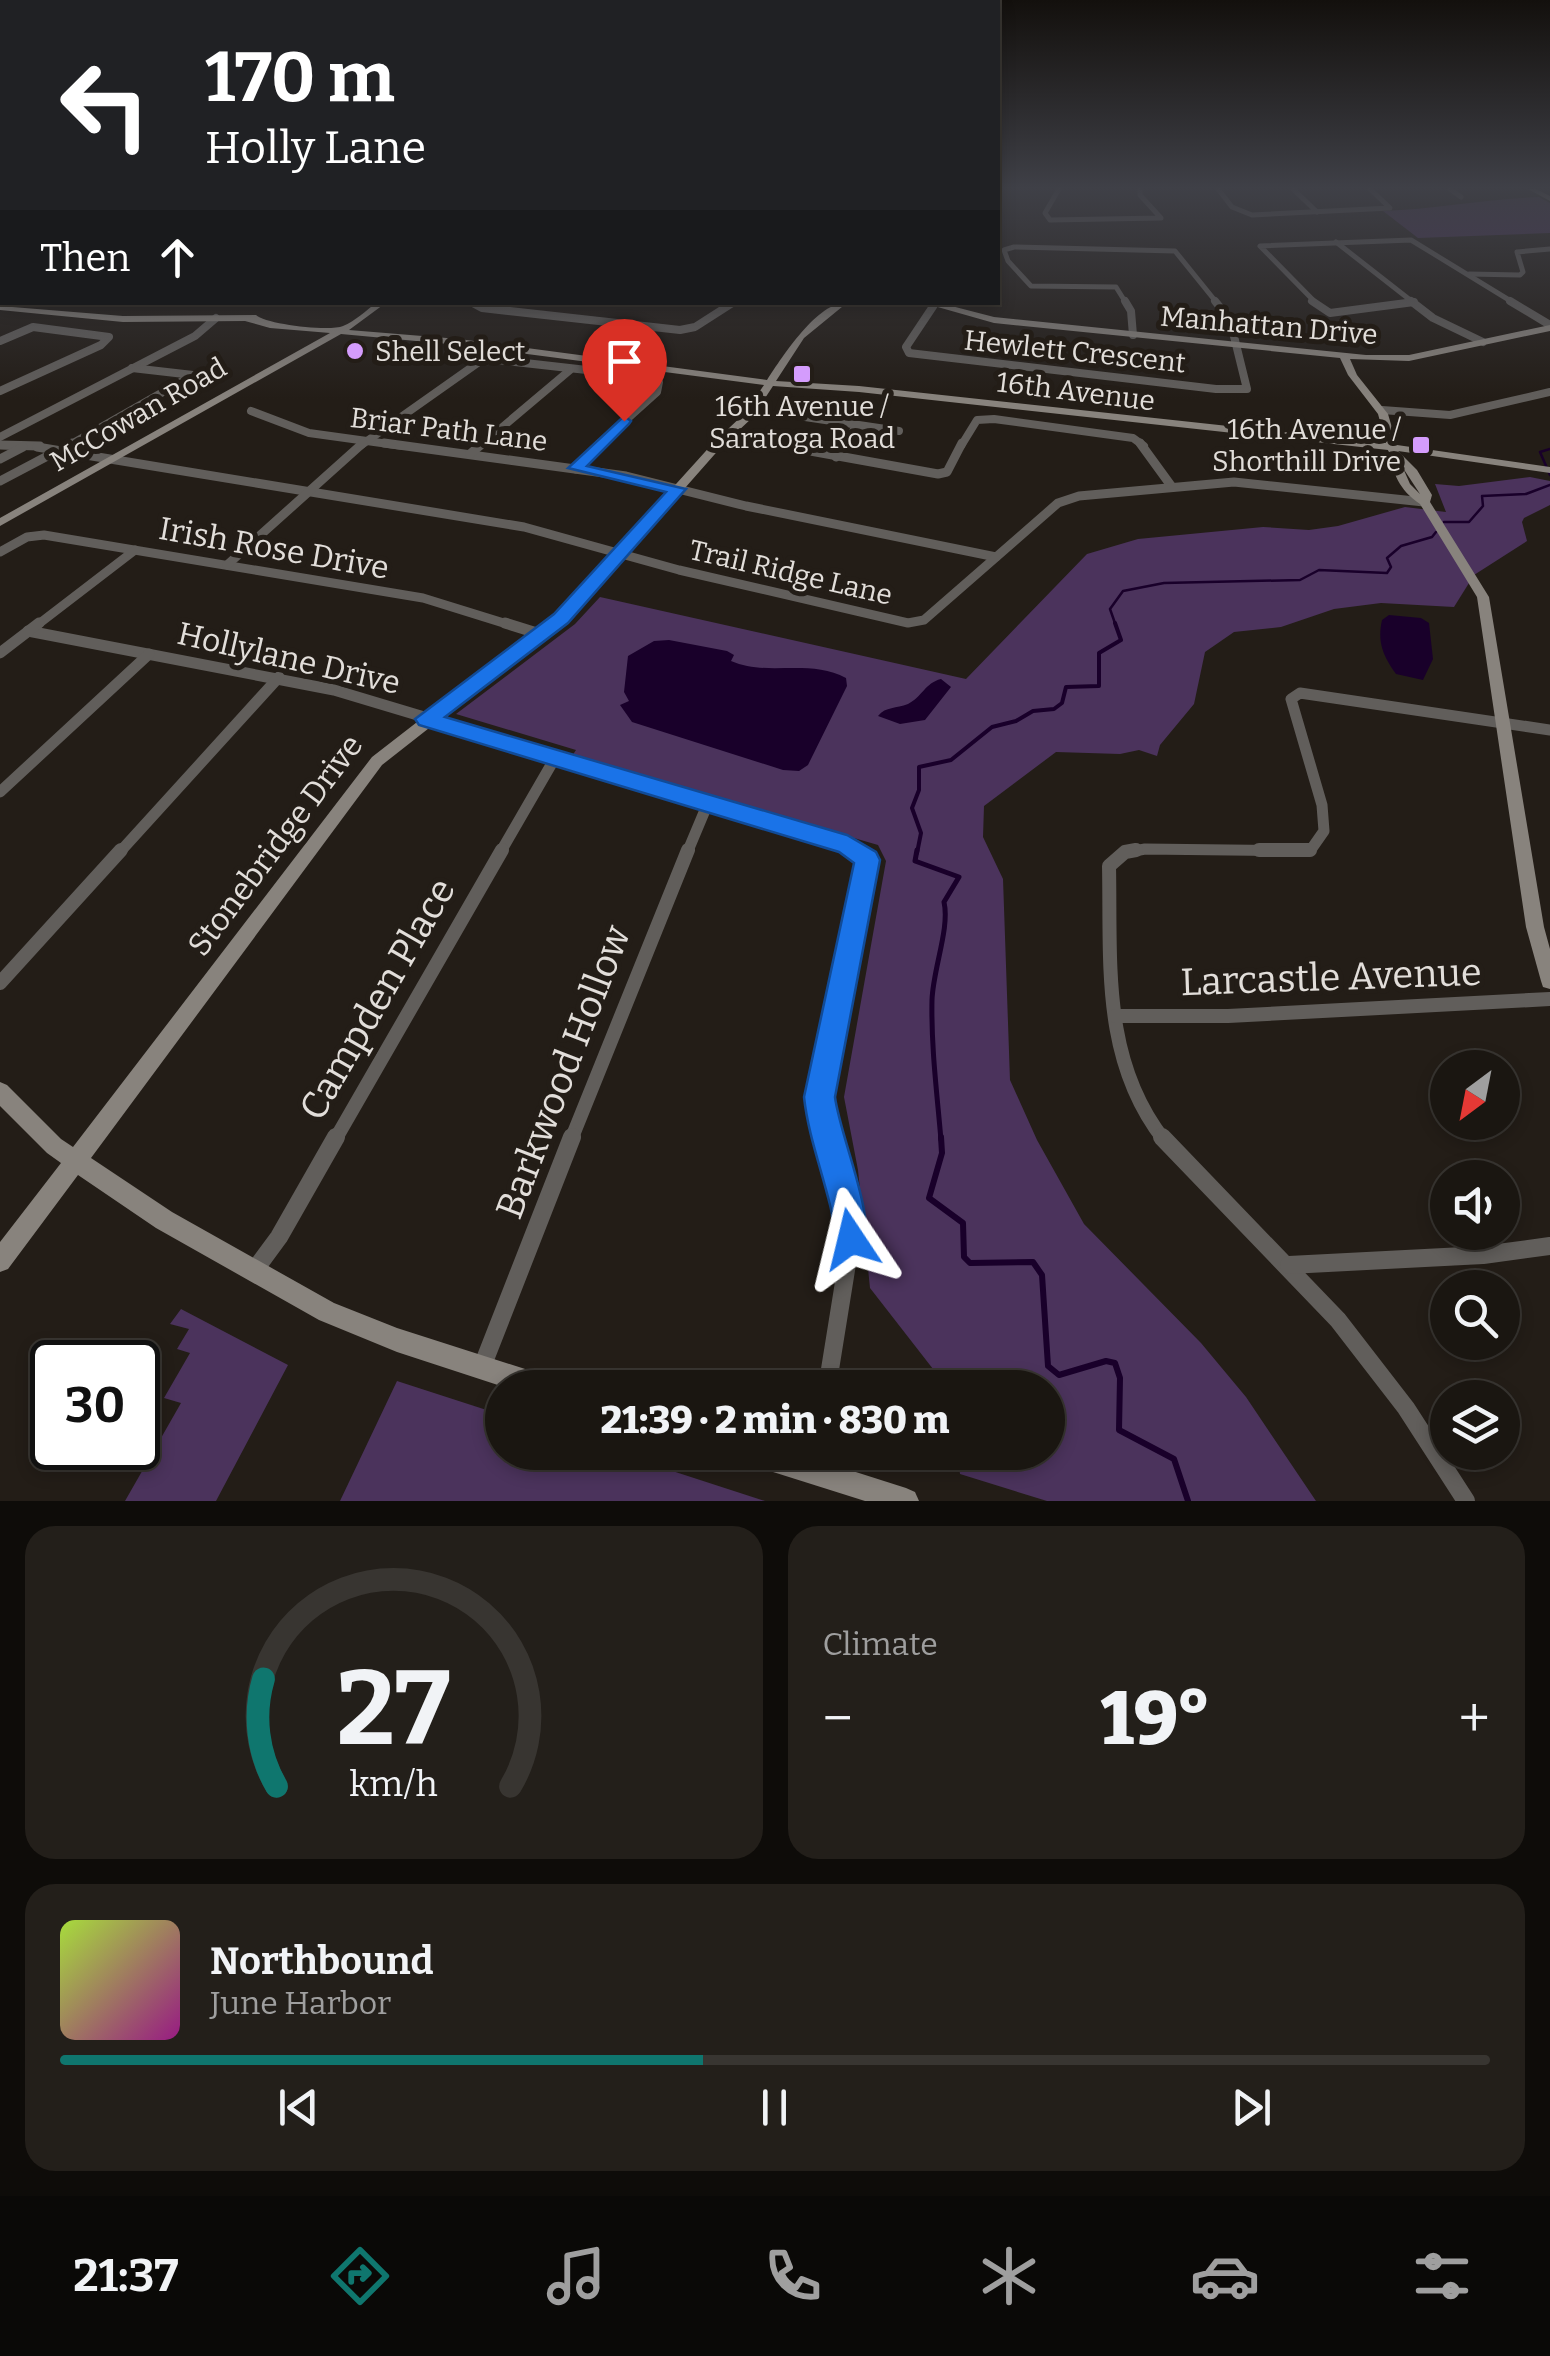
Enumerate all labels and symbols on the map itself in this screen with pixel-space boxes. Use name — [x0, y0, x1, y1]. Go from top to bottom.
street label: Manhattan Drive — [1159, 300, 1379, 351]
pin — [582, 319, 667, 422]
street label: Hewlett Crescent — [962, 323, 1187, 380]
place label: Shell Select — [375, 335, 526, 368]
marker: Shell Select — [344, 340, 366, 362]
street label: McCowan Road — [44, 351, 232, 478]
marker: 16th Avenue / Saratoga Road — [791, 363, 813, 385]
street label: 16th Avenue — [995, 365, 1157, 418]
place label: 16th Avenue / Saratoga Road — [709, 390, 895, 455]
street label: Briar Path Lane — [348, 401, 549, 458]
place label: 16th Avenue / Shorthill Drive — [1212, 413, 1401, 478]
marker: 16th Avenue / Shorthill Drive — [1410, 434, 1432, 456]
street label: Irish Rose Drive — [156, 509, 392, 587]
street label: Trail Ridge Lane — [686, 533, 896, 612]
street label: Hollylane Drive — [174, 614, 404, 702]
street label: Stonebridge Drive — [179, 727, 371, 963]
street label: Campden Place — [289, 870, 465, 1128]
street label: Barkwood Hollow — [486, 919, 640, 1225]
street label: Larcastle Avenue — [1180, 949, 1482, 1005]
north arrow — [1430, 1050, 1520, 1140]
position arrow — [799, 1187, 903, 1291]
speed limit sign: 30 — [30, 1340, 160, 1470]

